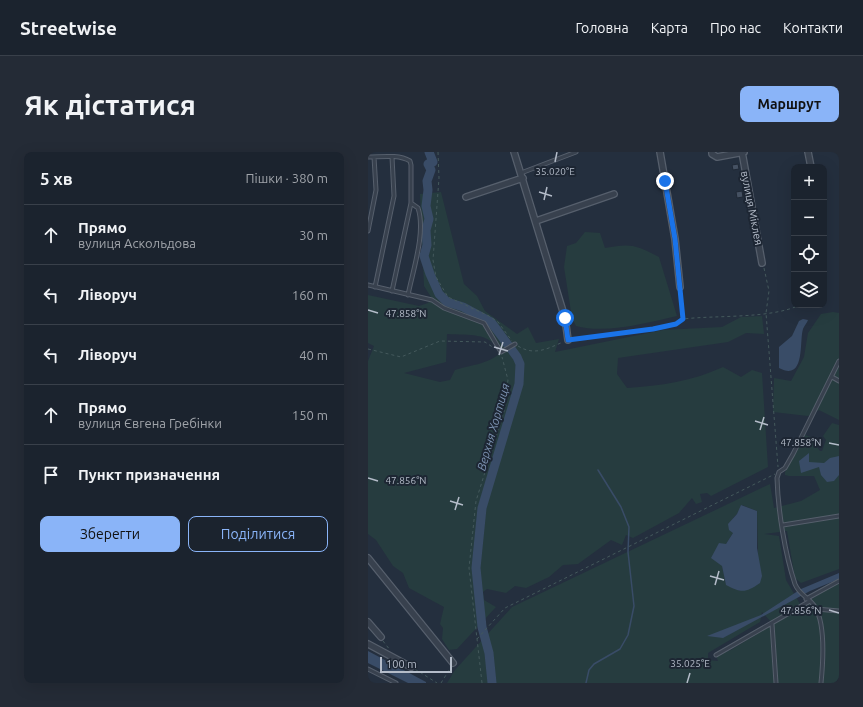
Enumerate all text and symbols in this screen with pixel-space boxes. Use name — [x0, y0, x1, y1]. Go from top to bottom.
text: Streetwise — [20, 17, 117, 39]
text: Головна — [575, 20, 629, 36]
text: Карта — [651, 20, 688, 36]
text: Про нас — [710, 20, 761, 36]
text: Контакти — [783, 20, 843, 36]
button: Маршрут — [740, 86, 839, 122]
text: Як дістатися — [24, 89, 196, 120]
map controls — [791, 164, 827, 308]
button: + — [791, 164, 827, 200]
text: 35.020°E — [535, 166, 575, 177]
text: 5 хв — [40, 169, 73, 188]
street label: вулиця Міклея — [739, 170, 765, 246]
text: Пішки · 380 m — [246, 171, 328, 185]
route end — [656, 172, 674, 190]
button: − — [791, 200, 827, 236]
text: Прямо — [78, 219, 127, 236]
icon: ahead — [40, 224, 62, 246]
text: 30 m — [299, 228, 328, 242]
text: вулиця Аскольдова — [78, 236, 196, 250]
button: locate — [791, 236, 827, 272]
button: layers — [791, 272, 827, 308]
icon: left — [40, 284, 62, 306]
text: Ліворуч — [78, 286, 137, 303]
text: 160 m — [292, 288, 328, 302]
text: 47.858°N — [385, 308, 427, 319]
route start — [556, 309, 574, 327]
icon: left — [40, 344, 62, 366]
text: Ліворуч — [78, 346, 137, 363]
text: 40 m — [299, 348, 328, 362]
water label: Верхня Хортиця — [474, 382, 512, 472]
text: Прямо — [78, 399, 127, 416]
icon: ahead — [40, 404, 62, 426]
text: 150 m — [292, 408, 328, 422]
text: вулиця Євгена Гребінки — [78, 416, 222, 430]
text: 47.858°N — [780, 437, 822, 448]
icon: arrive — [40, 464, 62, 486]
text: Пункт призначення — [78, 466, 220, 483]
text: 47.856°N — [385, 475, 427, 486]
button: Зберегти — [40, 516, 180, 552]
button: Поділитися — [188, 516, 328, 552]
text: 47.856°N — [780, 605, 822, 616]
scale bar — [380, 655, 452, 674]
text: 100 m — [386, 658, 417, 670]
text: 35.025°E — [670, 658, 710, 669]

